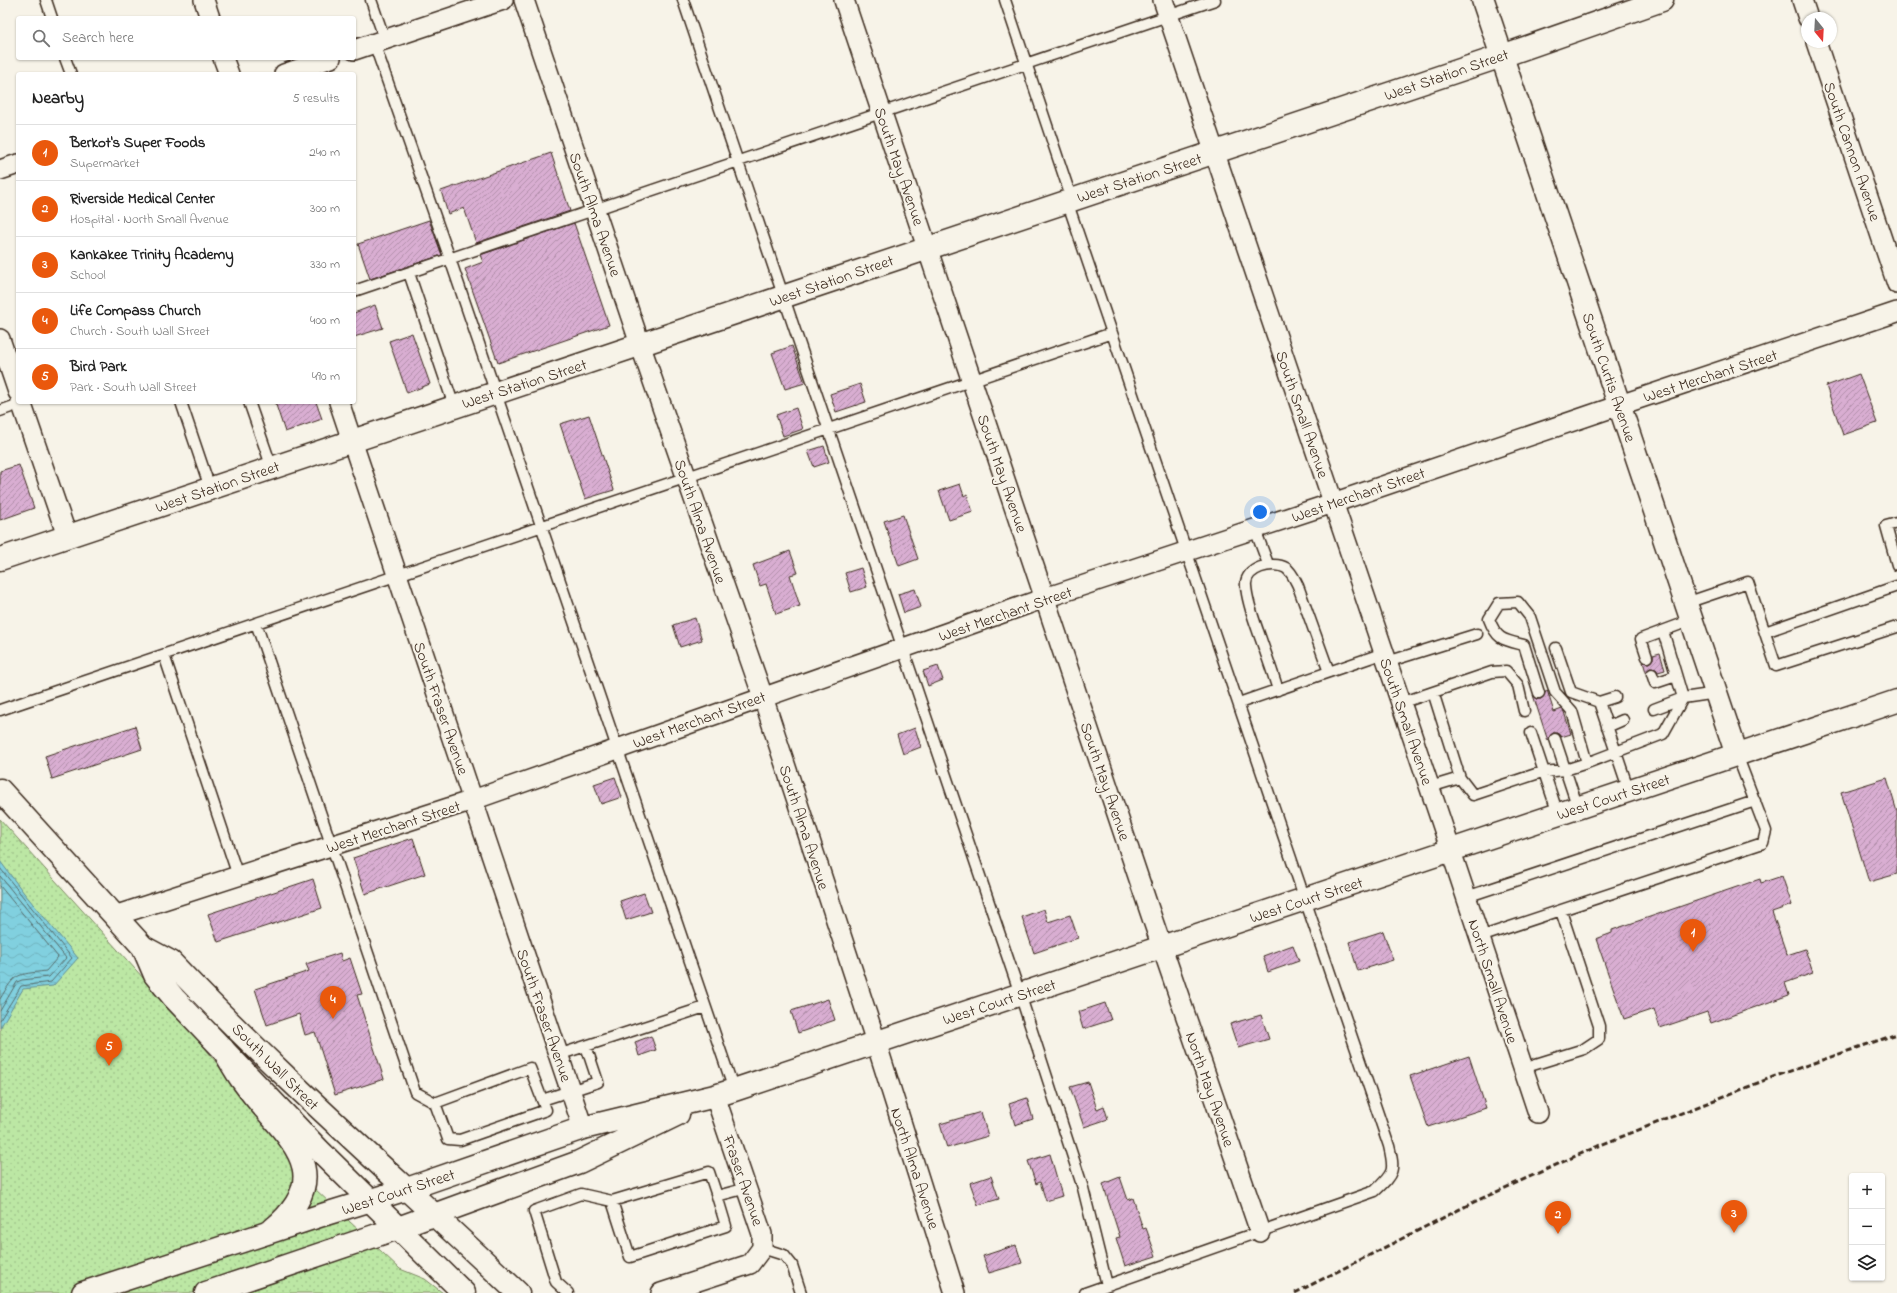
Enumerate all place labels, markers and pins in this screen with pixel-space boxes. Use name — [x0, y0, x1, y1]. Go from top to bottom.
pin: 1 — [1680, 919, 1706, 952]
pin: 4 — [320, 986, 346, 1019]
pin: 5 — [96, 1033, 122, 1066]
pin: 3 — [1721, 1200, 1747, 1233]
pin: 2 — [1545, 1201, 1571, 1234]

